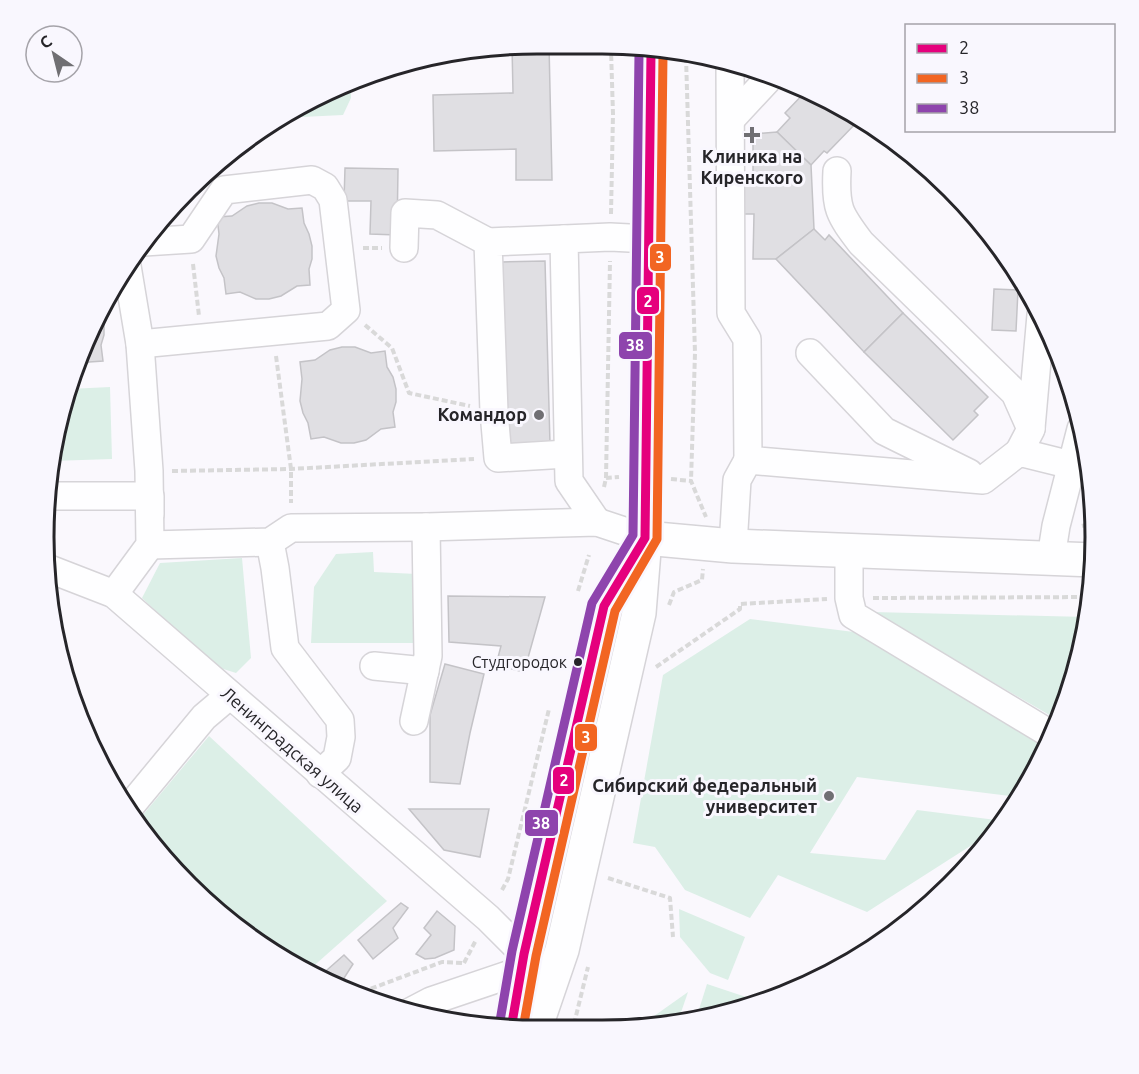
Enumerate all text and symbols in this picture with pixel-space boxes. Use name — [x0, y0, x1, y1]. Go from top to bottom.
north arrow — [24, 24, 84, 84]
legend — [905, 24, 1115, 132]
text: С — [36, 31, 55, 52]
text: 2 — [959, 37, 969, 57]
text: 3 — [959, 67, 969, 87]
text: 38 — [959, 97, 979, 117]
marker: Клиника на Киренского — [743, 126, 761, 144]
place label: Клиника на Киренского — [701, 146, 803, 187]
line badge: 3 — [649, 243, 672, 272]
text: 3 — [655, 248, 665, 266]
line badge: 2 — [636, 286, 660, 315]
text: 2 — [643, 292, 653, 310]
line badge: 38 — [618, 331, 653, 360]
text: 38 — [626, 336, 644, 354]
place label: Командор — [437, 404, 527, 424]
marker: Командор — [532, 408, 546, 422]
place label: Студгородок — [472, 653, 567, 671]
marker: Студгородок — [572, 656, 584, 668]
street label: Ленинградская улица — [218, 682, 368, 816]
line badge: 3 — [574, 723, 598, 752]
text: 3 — [581, 728, 591, 746]
line badge: 2 — [552, 766, 575, 795]
text: 2 — [559, 771, 569, 789]
place label: Сибирский федеральный университет — [592, 775, 817, 816]
marker: Сибирский федеральный университет — [822, 789, 836, 803]
line badge: 38 — [524, 809, 559, 837]
text: 38 — [532, 814, 550, 832]

